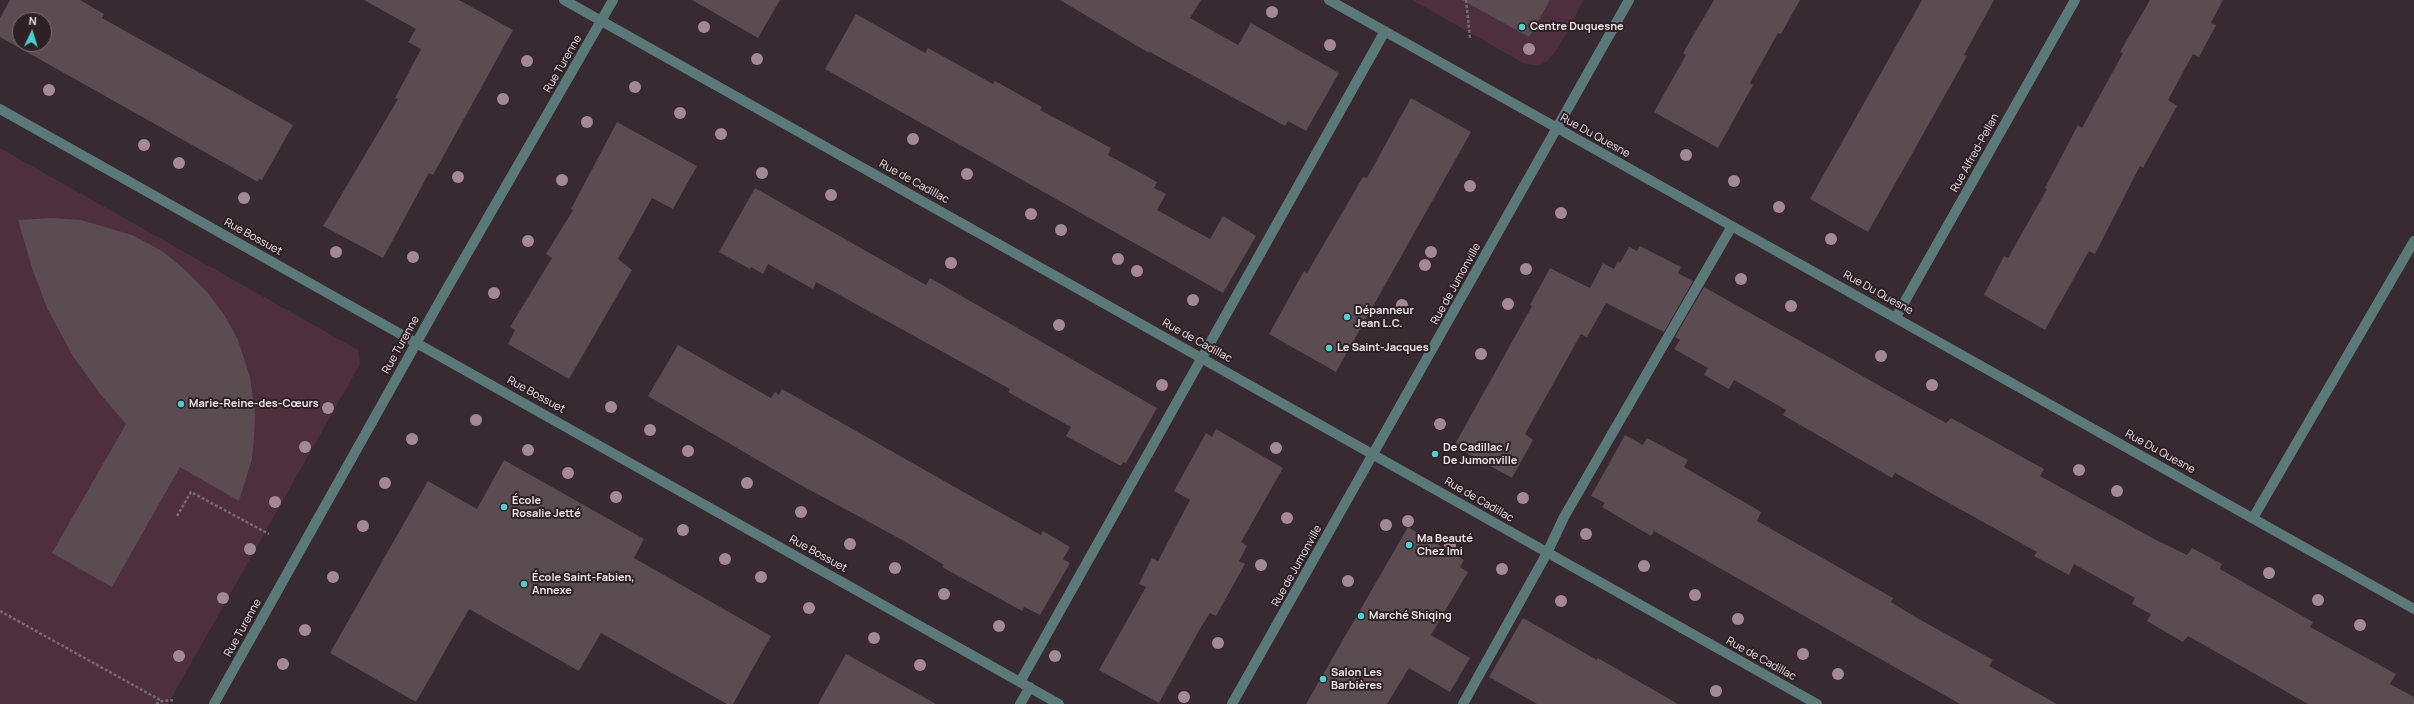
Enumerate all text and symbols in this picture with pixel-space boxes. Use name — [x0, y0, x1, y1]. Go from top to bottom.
north arrow — [12, 12, 52, 52]
text: N — [28, 13, 37, 28]
place label: Centre Duquesne — [1530, 20, 1624, 34]
marker: Centre Duquesne — [1517, 22, 1527, 32]
street label: Rue Turenne — [541, 33, 585, 95]
street label: Rue Du Quesne — [1558, 111, 1632, 161]
street label: Rue Alfred-Pellan — [1948, 111, 2002, 195]
street label: Rue de Cadillac — [877, 157, 951, 207]
street label: Rue Bossuet — [222, 216, 284, 258]
street label: Rue de Jumonville — [1428, 241, 1484, 327]
street label: Rue Du Quesne — [1841, 268, 1915, 318]
place label: Dépanneur Jean L.C. — [1355, 304, 1414, 330]
marker: Dépanneur Jean L.C. — [1342, 312, 1352, 322]
street label: Rue Turenne — [380, 314, 422, 376]
street label: Rue de Cadillac — [1160, 316, 1234, 366]
place label: Le Saint-Jacques — [1337, 341, 1429, 355]
marker: Le Saint-Jacques — [1324, 343, 1334, 353]
street label: Rue Bossuet — [505, 374, 567, 416]
place label: Marie-Reine-des-Cœurs — [189, 397, 319, 411]
marker: Marie-Reine-des-Cœurs — [176, 399, 186, 409]
street label: Rue Du Quesne — [2123, 427, 2197, 477]
place label: De Cadillac / De Jumonville — [1443, 441, 1517, 467]
marker: De Cadillac / De Jumonville — [1430, 449, 1440, 459]
street label: Rue de Cadillac — [1442, 475, 1516, 525]
place label: École Rosalie Jetté — [512, 494, 581, 520]
marker: École Rosalie Jetté — [499, 502, 509, 512]
street label: Rue de Jumonville — [1269, 523, 1325, 609]
place label: Ma Beauté Chez Imi — [1417, 532, 1473, 558]
street label: Rue Bossuet — [787, 533, 849, 575]
marker: Ma Beauté Chez Imi — [1404, 540, 1414, 550]
place label: École Saint-Fabien, Annexe — [532, 571, 635, 597]
marker: École Saint-Fabien, Annexe — [519, 579, 529, 589]
street label: Rue Turenne — [222, 597, 264, 659]
place label: Marché Shiqing — [1369, 609, 1452, 623]
marker: Marché Shiqing — [1356, 611, 1366, 621]
street label: Rue de Cadillac — [1724, 634, 1798, 684]
place label: Salon Les Barbières — [1331, 666, 1382, 692]
marker: Salon Les Barbières — [1318, 674, 1328, 684]

